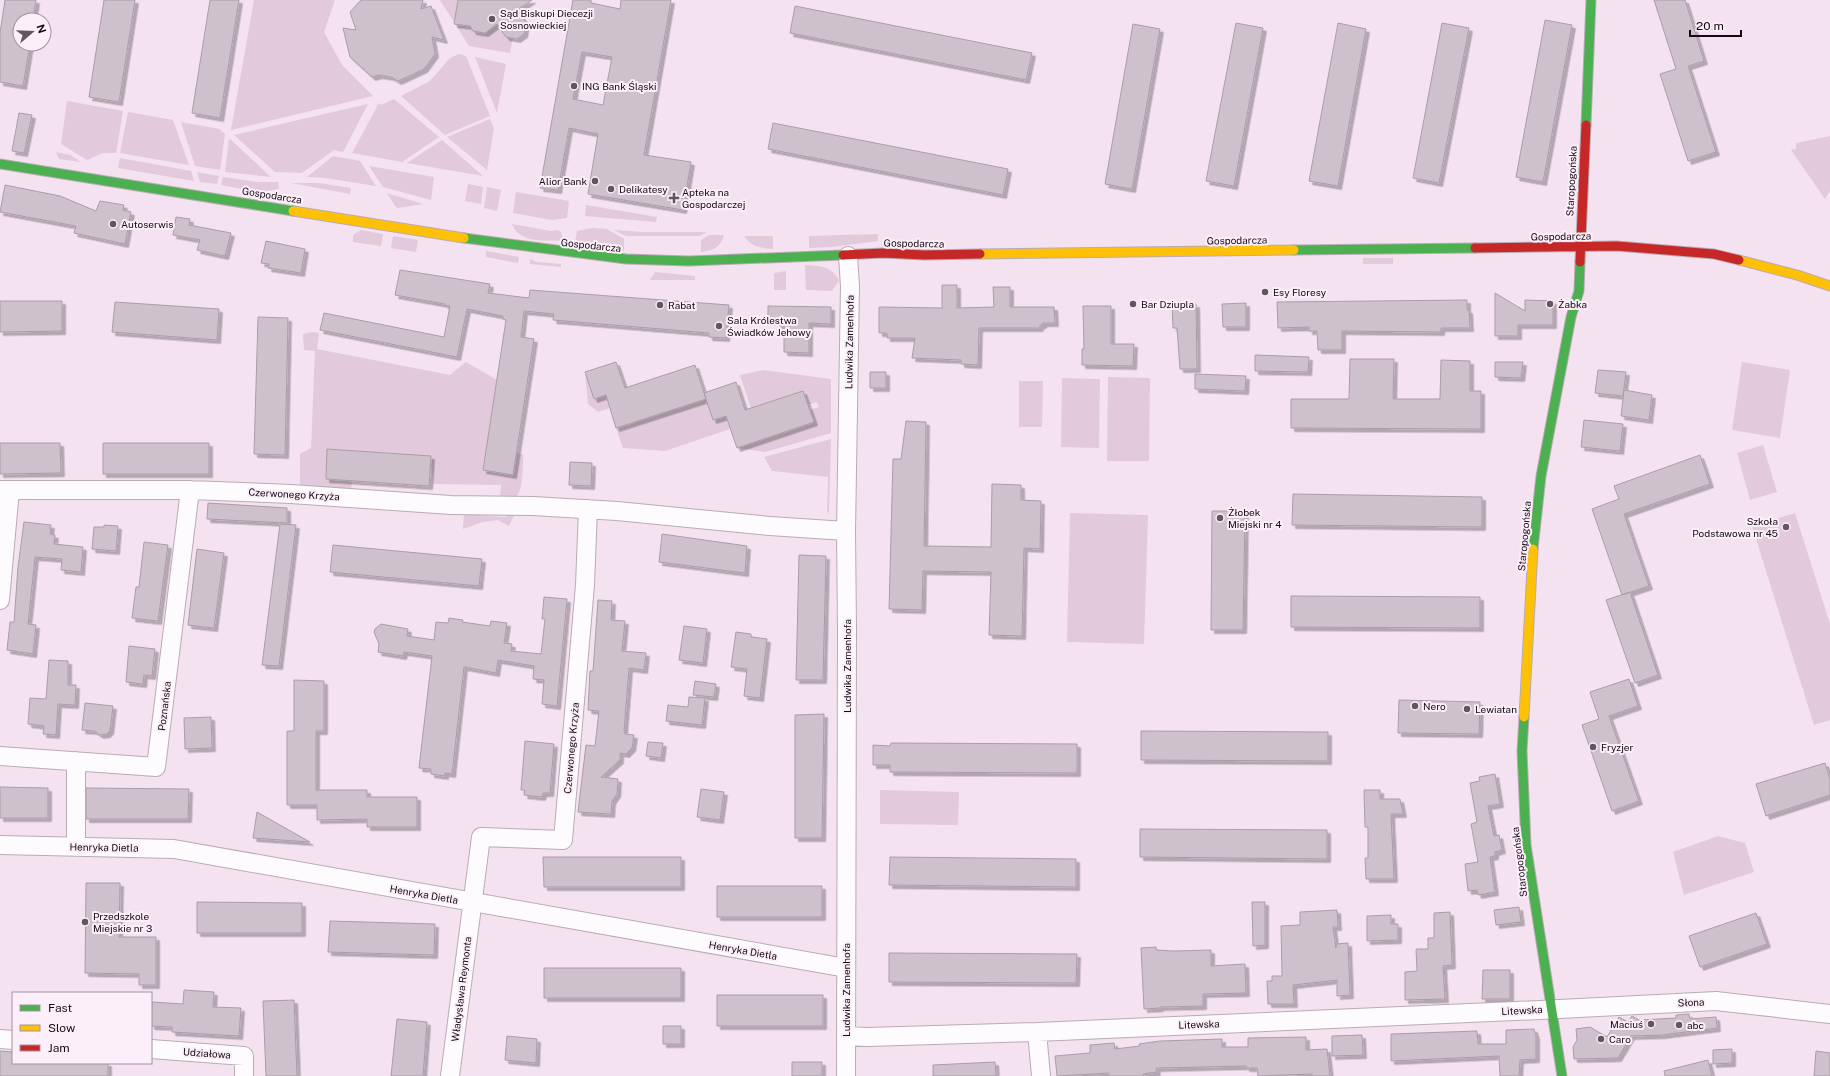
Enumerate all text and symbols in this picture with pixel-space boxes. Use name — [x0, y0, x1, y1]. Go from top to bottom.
place label: Sąd Biskupi Diecezji Sosnowieckiej — [500, 7, 593, 31]
north arrow — [12, 12, 52, 52]
scale bar — [1690, 12, 1741, 38]
marker: Sąd Biskupi Diecezji Sosnowieckiej — [487, 14, 497, 24]
text: 20 m — [1696, 19, 1724, 33]
text: N — [34, 23, 49, 35]
place label: ING Bank Śląski — [582, 80, 657, 92]
marker: ING Bank Śląski — [569, 81, 579, 91]
street label: Staropogońska — [1563, 145, 1579, 217]
place label: Alior Bank — [539, 175, 587, 187]
marker: Alior Bank — [590, 176, 600, 186]
place label: Delikatesy — [619, 183, 668, 195]
street label: Gospodarcza — [241, 184, 303, 206]
marker: Delikatesy — [606, 184, 616, 194]
place label: Apteka na Gospodarczej — [682, 186, 745, 210]
marker: Apteka na Gospodarczej — [669, 193, 679, 203]
place label: Autoserwis — [121, 218, 173, 230]
marker: Autoserwis — [108, 219, 118, 229]
street label: Gospodarcza — [1531, 229, 1591, 243]
street label: Gospodarcza — [1207, 233, 1267, 247]
street label: Gospodarcza — [560, 236, 622, 254]
street label: Gospodarcza — [884, 236, 944, 250]
place label: Esy Floresy — [1273, 286, 1327, 298]
marker: Esy Floresy — [1260, 287, 1270, 297]
street label: Ludwika Zamenhofa — [842, 295, 856, 389]
place label: Bar Dziupla — [1141, 298, 1194, 310]
place label: Żabka — [1558, 298, 1587, 310]
place label: Rabat — [668, 299, 695, 311]
marker: Bar Dziupla — [1128, 299, 1138, 309]
marker: Żabka — [1545, 299, 1555, 309]
marker: Rabat — [655, 300, 665, 310]
place label: Sala Królestwa Świadków Jehowy — [727, 314, 812, 338]
marker: Sala Królestwa Świadków Jehowy — [714, 321, 724, 331]
street label: Czerwonego Krzyża — [248, 486, 340, 502]
street label: Staropogońska — [1515, 500, 1533, 572]
place label: Żłobek Miejski nr 4 — [1228, 506, 1282, 530]
marker: Żłobek Miejski nr 4 — [1215, 513, 1225, 523]
place label: Szkoła Podstawowa nr 45 — [1692, 515, 1778, 539]
marker: Szkoła Podstawowa nr 45 — [1781, 522, 1791, 532]
street label: Ludwika Zamenhofa — [841, 619, 853, 713]
street label: Poznańska — [155, 681, 173, 731]
place label: Nero — [1423, 700, 1446, 712]
marker: Nero — [1410, 701, 1420, 711]
street label: Czerwonego Krzyża — [561, 702, 581, 794]
place label: Lewiatan — [1475, 703, 1517, 715]
marker: Lewiatan — [1462, 704, 1472, 714]
place label: Fryzjer — [1601, 741, 1633, 753]
marker: Fryzjer — [1588, 742, 1598, 752]
street label: Staropogońska — [1509, 826, 1529, 898]
street label: Henryka Dietla — [69, 840, 139, 854]
street label: Henryka Dietla — [389, 882, 459, 906]
place label: Przedszkole Miejskie nr 3 — [93, 910, 152, 934]
marker: Przedszkole Miejskie nr 3 — [80, 917, 90, 927]
street label: Władysława Reymonta — [449, 936, 473, 1042]
street label: Henryka Dietla — [708, 938, 778, 962]
street label: Ludwika Zamenhofa — [840, 943, 852, 1037]
legend — [12, 992, 152, 1064]
street label: Słona — [1677, 996, 1705, 1008]
text: Fast — [48, 1001, 73, 1015]
street label: Litewska — [1501, 1003, 1543, 1017]
street label: Litewska — [1178, 1017, 1220, 1031]
place label: Maciuś — [1610, 1018, 1643, 1030]
marker: Maciuś — [1646, 1019, 1656, 1029]
place label: abc — [1687, 1019, 1704, 1031]
marker: abc — [1674, 1020, 1684, 1030]
text: Slow — [48, 1021, 76, 1035]
place label: Caro — [1609, 1033, 1631, 1045]
marker: Caro — [1596, 1034, 1606, 1044]
text: Jam — [48, 1041, 70, 1055]
street label: Udziałowa — [183, 1045, 231, 1061]

